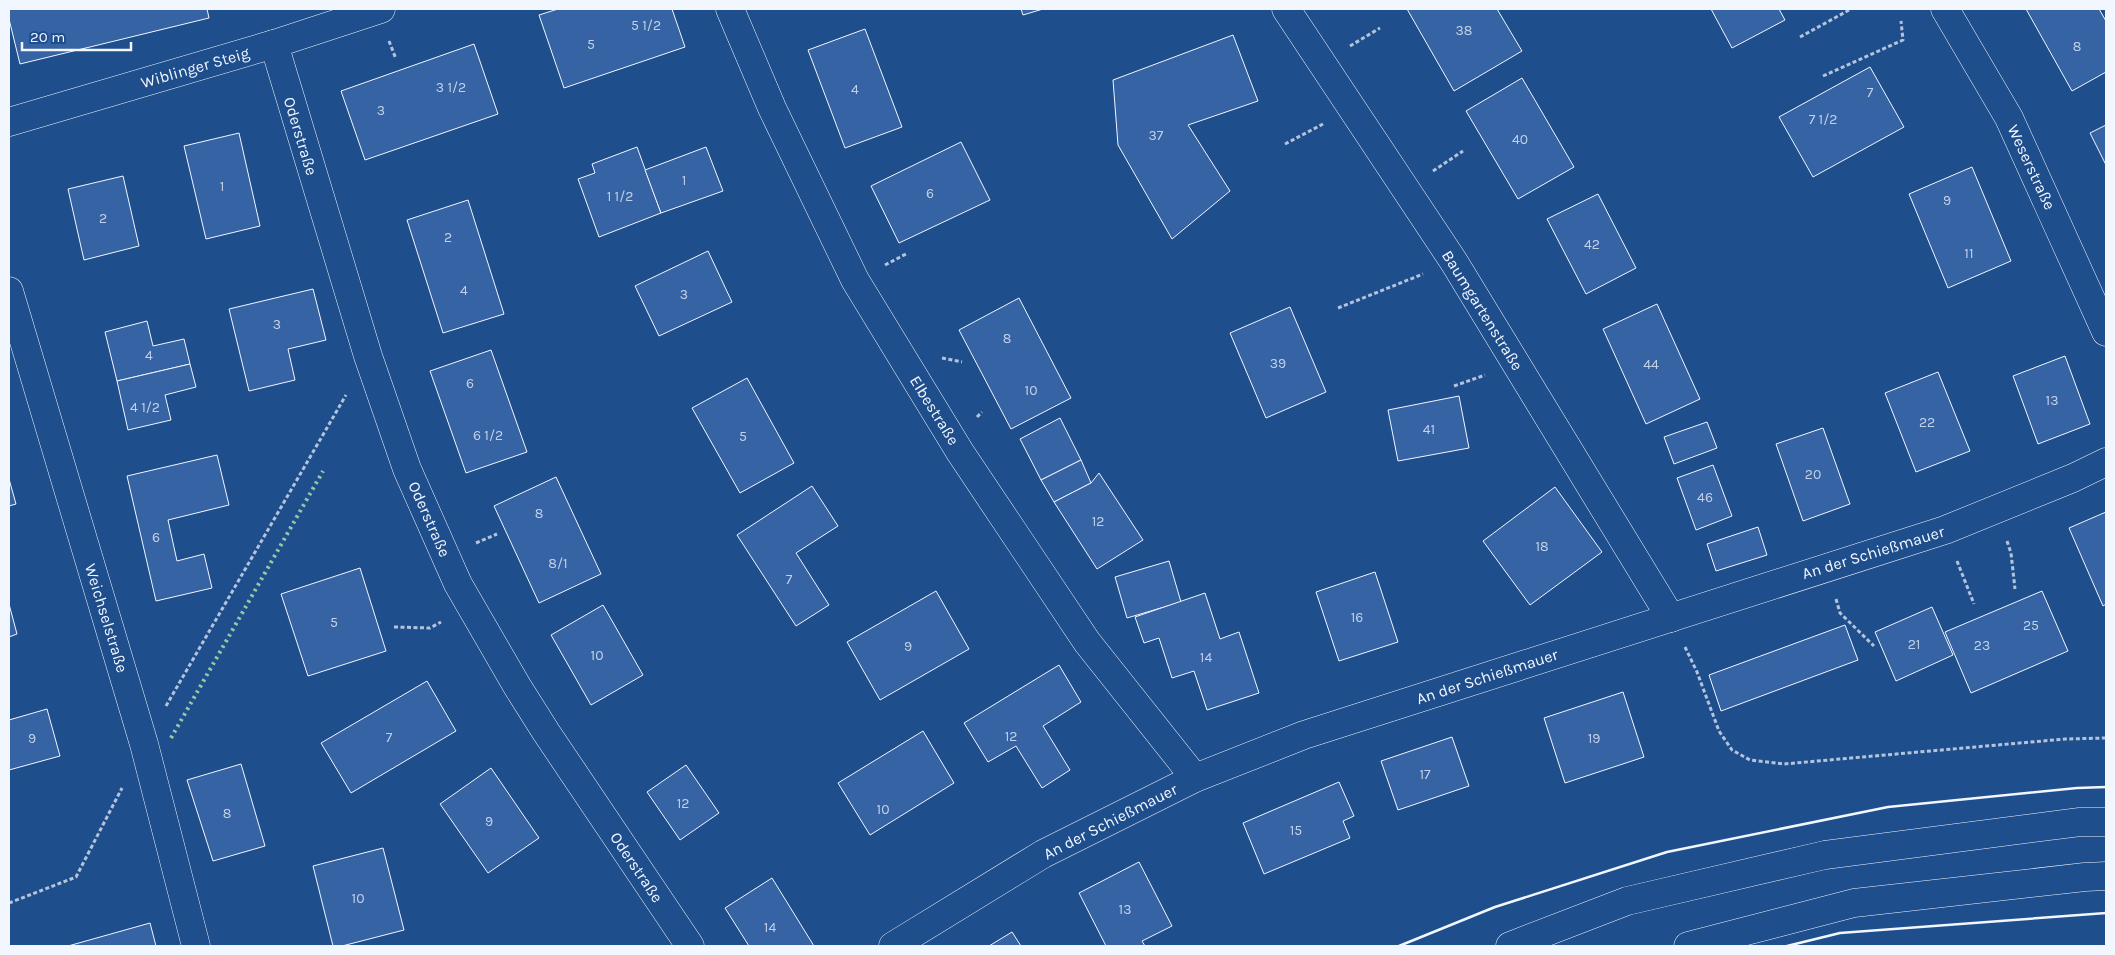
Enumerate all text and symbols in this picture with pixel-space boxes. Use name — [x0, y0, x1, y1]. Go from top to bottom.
house number: 5 1/2 — [631, 17, 661, 34]
scale bar — [22, 20, 131, 52]
house number: 38 — [1456, 22, 1472, 39]
text: 20 m — [30, 28, 65, 46]
house number: 5 — [587, 36, 595, 53]
house number: 8 — [2073, 38, 2081, 55]
street label: Wiblinger Steig — [139, 43, 252, 92]
house number: 3 1/2 — [436, 79, 466, 96]
house number: 4 — [851, 81, 859, 98]
house number: 7 — [1867, 84, 1874, 101]
street label: Oderstraße — [280, 95, 321, 178]
house number: 3 — [377, 102, 385, 119]
house number: 7 1/2 — [1809, 111, 1837, 128]
street label: Weserstraße — [2004, 122, 2059, 213]
house number: 37 — [1149, 127, 1164, 144]
house number: 40 — [1512, 131, 1528, 148]
house number: 1 — [682, 172, 686, 189]
house number: 1 — [220, 178, 224, 195]
house number: 6 — [926, 185, 934, 202]
house number: 1 1/2 — [607, 188, 633, 205]
house number: 9 — [1943, 192, 1951, 209]
house number: 2 — [99, 210, 107, 227]
house number: 2 — [444, 229, 452, 246]
house number: 42 — [1584, 236, 1600, 253]
house number: 11 — [1964, 245, 1974, 262]
street label: Baumgartenstraße — [1438, 247, 1527, 374]
house number: 4 — [460, 282, 468, 299]
house number: 3 — [680, 286, 688, 303]
house number: 3 — [273, 316, 281, 333]
house number: 8 — [1003, 330, 1011, 347]
house number: 4 — [145, 347, 153, 364]
house number: 39 — [1270, 355, 1286, 372]
house number: 44 — [1643, 356, 1659, 373]
street label: Elbestraße — [906, 372, 963, 448]
house number: 6 — [466, 375, 474, 392]
house number: 10 — [1025, 382, 1037, 399]
house number: 13 — [2046, 392, 2058, 409]
house number: 4 1/2 — [130, 399, 160, 416]
house number: 22 — [1919, 414, 1935, 431]
house number: 41 — [1423, 421, 1435, 438]
house number: 6 1/2 — [473, 427, 503, 444]
house number: 5 — [739, 428, 747, 445]
house number: 20 — [1805, 466, 1821, 483]
street label: Oderstraße — [404, 478, 455, 560]
house number: 46 — [1697, 489, 1713, 506]
house number: 8 — [535, 505, 543, 522]
house number: 12 — [1092, 513, 1104, 530]
street label: An der Schießmauer — [1800, 522, 1947, 583]
house number: 6 — [152, 529, 160, 546]
house number: 18 — [1535, 538, 1549, 555]
house number: 8/1 — [548, 555, 568, 572]
street label: Weichselstraße — [81, 561, 132, 675]
house number: 7 — [786, 571, 793, 588]
house number: 16 — [1351, 609, 1363, 626]
house number: 5 — [330, 614, 338, 631]
house number: 25 — [2023, 617, 2039, 634]
house number: 21 — [1908, 636, 1920, 653]
house number: 23 — [1974, 637, 1990, 654]
house number: 9 — [904, 638, 912, 655]
street label: An der Schießmauer — [1414, 645, 1561, 708]
house number: 10 — [591, 647, 603, 664]
house number: 14 — [1200, 649, 1212, 666]
house number: 12 — [1005, 728, 1017, 745]
house number: 7 — [386, 729, 393, 746]
house number: 9 — [28, 730, 36, 747]
house number: 19 — [1588, 730, 1600, 747]
house number: 17 — [1419, 766, 1431, 783]
street label: An der Schießmauer — [1040, 779, 1181, 863]
house number: 12 — [677, 795, 689, 812]
house number: 10 — [877, 801, 889, 818]
house number: 8 — [223, 805, 231, 822]
house number: 9 — [485, 813, 493, 830]
house number: 15 — [1290, 822, 1302, 839]
street label: Oderstraße — [606, 828, 667, 906]
house number: 10 — [352, 890, 364, 907]
house number: 13 — [1119, 901, 1131, 918]
house number: 14 — [764, 919, 776, 936]

